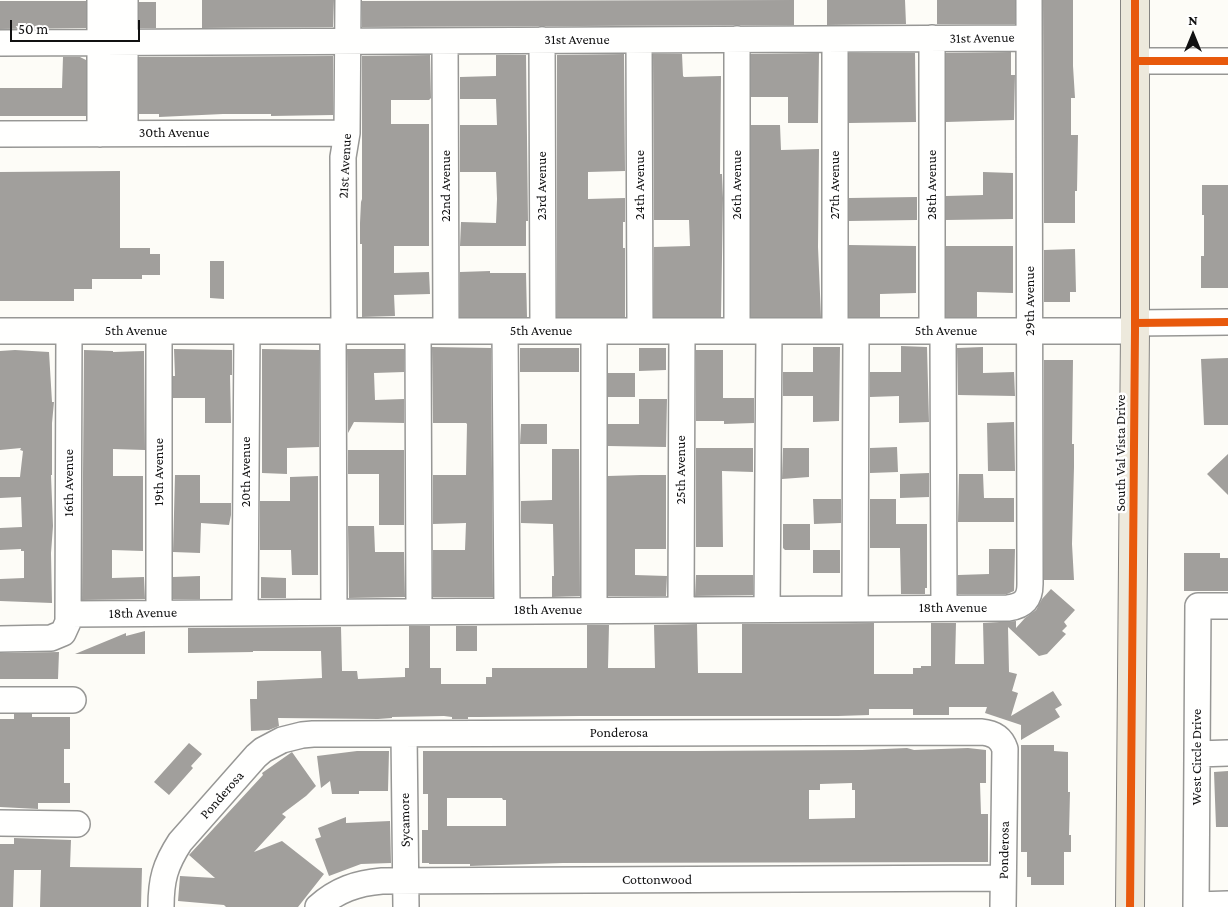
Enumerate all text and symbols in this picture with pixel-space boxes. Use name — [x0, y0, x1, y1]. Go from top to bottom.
scale bar — [12, 10, 142, 42]
north arrow — [1168, 10, 1218, 60]
text: N — [1188, 12, 1198, 28]
text: 50 m — [18, 21, 48, 37]
street label: 31st Avenue — [949, 29, 1015, 47]
street label: 31st Avenue — [544, 32, 610, 48]
street label: 30th Avenue — [139, 125, 209, 141]
street label: 21st Avenue — [335, 133, 355, 199]
street label: 22nd Avenue — [438, 150, 454, 222]
street label: 24th Avenue — [632, 150, 648, 220]
street label: 26th Avenue — [729, 150, 745, 220]
street label: 28th Avenue — [924, 150, 940, 220]
street label: 23rd Avenue — [534, 151, 550, 221]
street label: 27th Avenue — [827, 151, 843, 219]
street label: 29th Avenue — [1022, 266, 1038, 336]
street label: 5th Avenue — [105, 323, 167, 339]
street label: 5th Avenue — [510, 323, 572, 339]
street label: 5th Avenue — [915, 323, 977, 339]
street label: South Val Vista Drive — [1113, 395, 1129, 511]
street label: 25th Avenue — [673, 435, 689, 505]
street label: 20th Avenue — [238, 437, 254, 507]
street label: 19th Avenue — [151, 438, 167, 506]
street label: 16th Avenue — [61, 449, 77, 517]
street label: 18th Avenue — [919, 600, 987, 616]
street label: 18th Avenue — [514, 602, 582, 618]
street label: 18th Avenue — [109, 604, 177, 622]
street label: West Circle Drive — [1189, 709, 1205, 805]
street label: Ponderosa — [590, 725, 648, 741]
street label: Ponderosa — [197, 767, 247, 823]
street label: Sycamore — [396, 793, 414, 847]
street label: Ponderosa — [995, 821, 1013, 879]
street label: Cottonwood — [622, 872, 692, 888]

